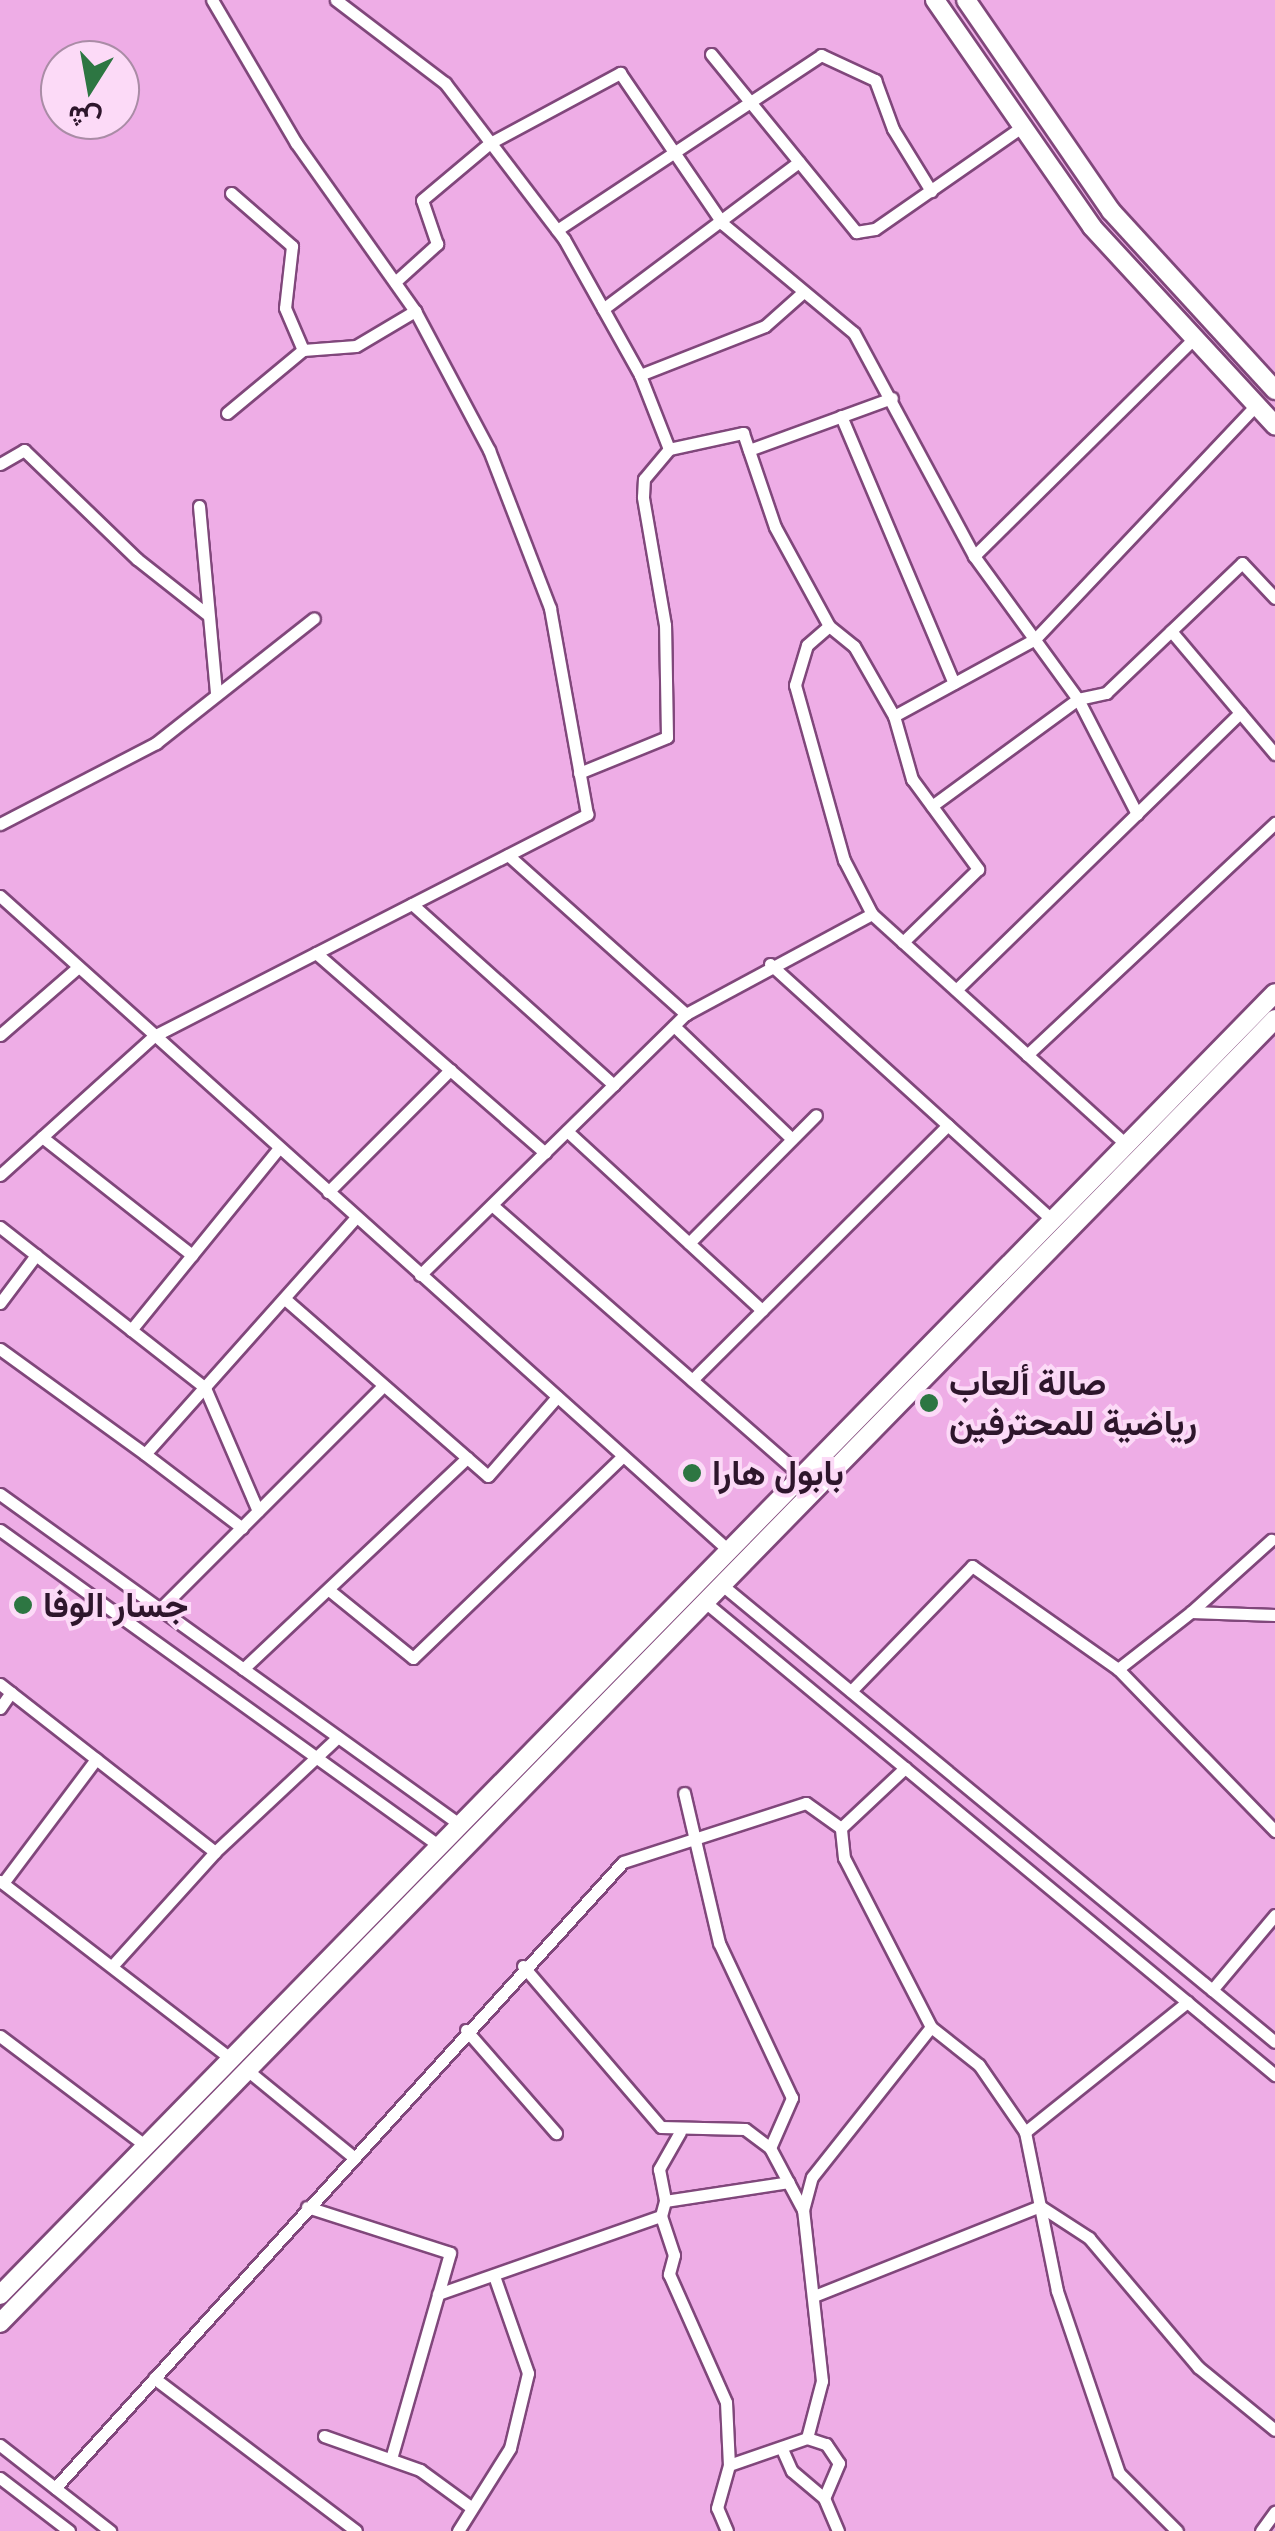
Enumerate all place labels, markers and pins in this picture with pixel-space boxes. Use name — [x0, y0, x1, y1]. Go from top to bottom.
place label: صالة ألعاب رياضية للمحترفين — [949, 1362, 1197, 1444]
marker: صالة ألعاب رياضية للمحترفين — [918, 1392, 940, 1414]
place label: بابول هارا — [712, 1452, 844, 1494]
marker: بابول هارا — [681, 1462, 703, 1484]
place label: جسار الوفا — [43, 1584, 188, 1626]
marker: جسار الوفا — [12, 1594, 34, 1616]

